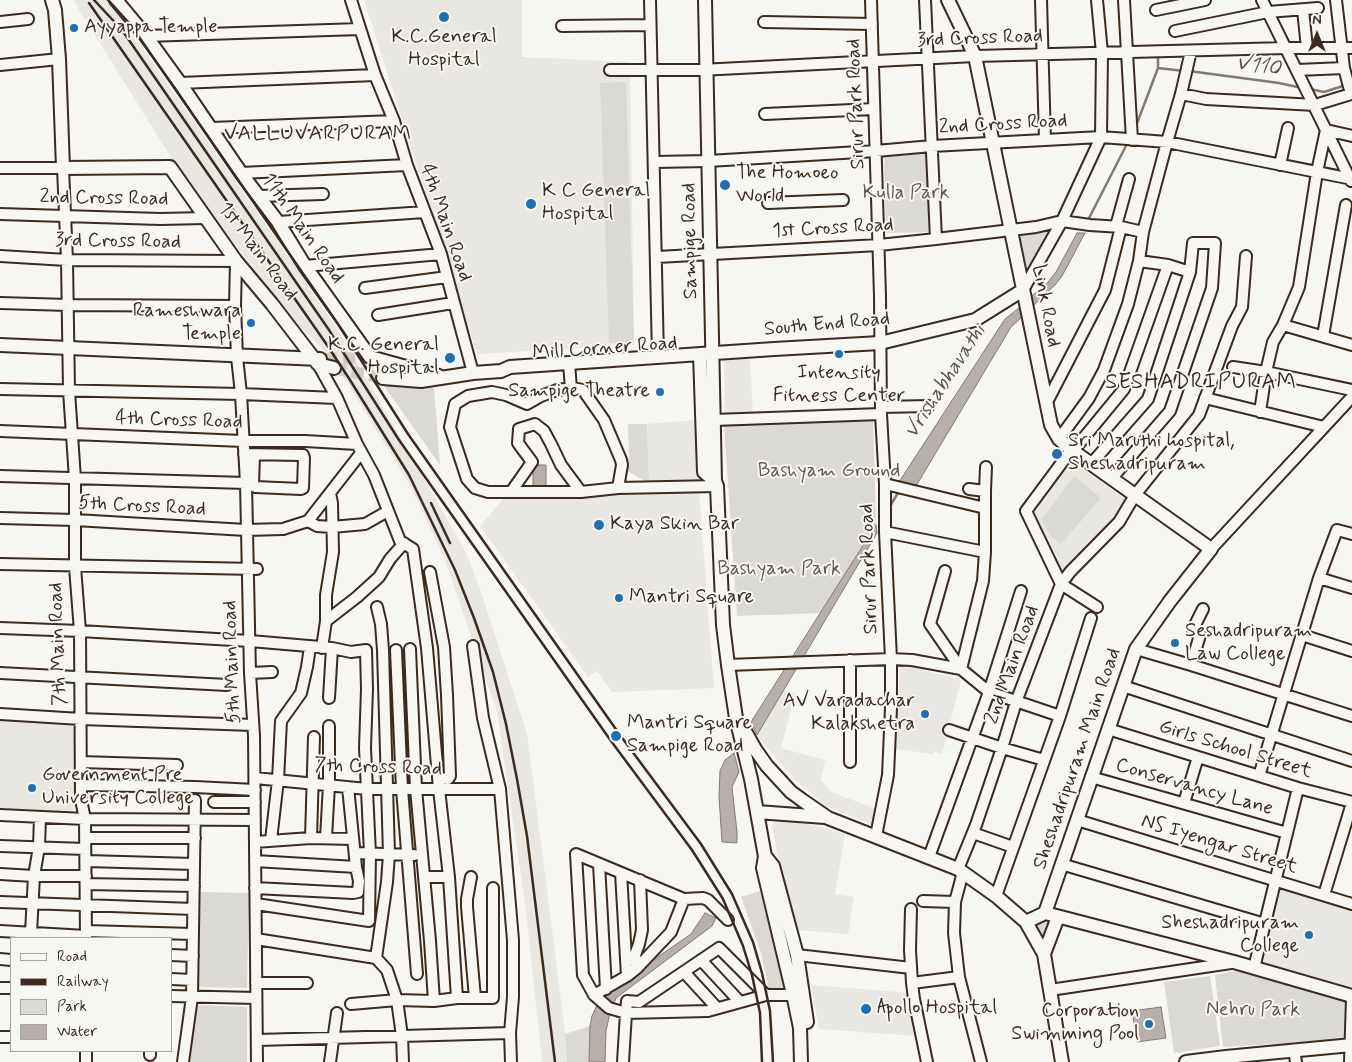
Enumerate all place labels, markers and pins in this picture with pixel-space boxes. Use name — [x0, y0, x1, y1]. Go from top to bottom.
marker: K.C.General Hospital — [437, 10, 451, 24]
place label: Ayyappa Temple — [84, 16, 218, 40]
marker: Ayyappa Temple — [68, 22, 80, 34]
place label: K.C.General Hospital — [391, 26, 497, 73]
place label: The Homoeo World — [736, 162, 838, 209]
marker: The Homoeo World — [718, 178, 732, 192]
place label: K C General Hospital — [542, 180, 650, 227]
marker: K C General Hospital — [524, 197, 538, 211]
place label: Rameshwara Temple — [133, 300, 241, 347]
marker: Rameshwara Temple — [245, 317, 257, 329]
place label: K.C. General Hospital — [328, 334, 439, 381]
marker: Intensity Fitness Center — [833, 348, 845, 360]
marker: K.C. General Hospital — [443, 351, 457, 365]
place label: Intensity Fitness Center — [773, 362, 905, 409]
place label: Sampige Theatre — [508, 380, 650, 404]
marker: Sampige Theatre — [654, 386, 666, 398]
place label: Sri Maruthi hospital, Sheshadripuram — [1068, 430, 1234, 477]
marker: Sri Maruthi hospital, Sheshadripuram — [1050, 447, 1064, 461]
place label: Kaya Skin Bar — [610, 513, 739, 537]
marker: Kaya Skin Bar — [592, 518, 606, 532]
place label: Mantri Square — [629, 586, 754, 610]
marker: Mantri Square — [613, 592, 625, 604]
place label: Seshadripuram Law College — [1185, 620, 1312, 667]
marker: Seshadripuram Law College — [1169, 637, 1181, 649]
place label: AV Varadachar Kalakshetra — [783, 690, 915, 737]
marker: AV Varadachar Kalakshetra — [919, 708, 931, 720]
place label: Mantri Square Sampige Road — [627, 712, 752, 759]
marker: Mantri Square Sampige Road — [609, 729, 623, 743]
place label: Government Pre University College — [42, 764, 194, 811]
marker: Government Pre University College — [26, 782, 38, 794]
place label: Sheshadripuram College — [1161, 912, 1299, 959]
marker: Sheshadripuram College — [1303, 929, 1315, 941]
place label: Apollo Hospital — [877, 997, 997, 1021]
place label: Corporation Swimming Pool — [1011, 1000, 1139, 1047]
marker: Apollo Hospital — [859, 1002, 873, 1016]
marker: Corporation Swimming Pool — [1143, 1018, 1155, 1030]

